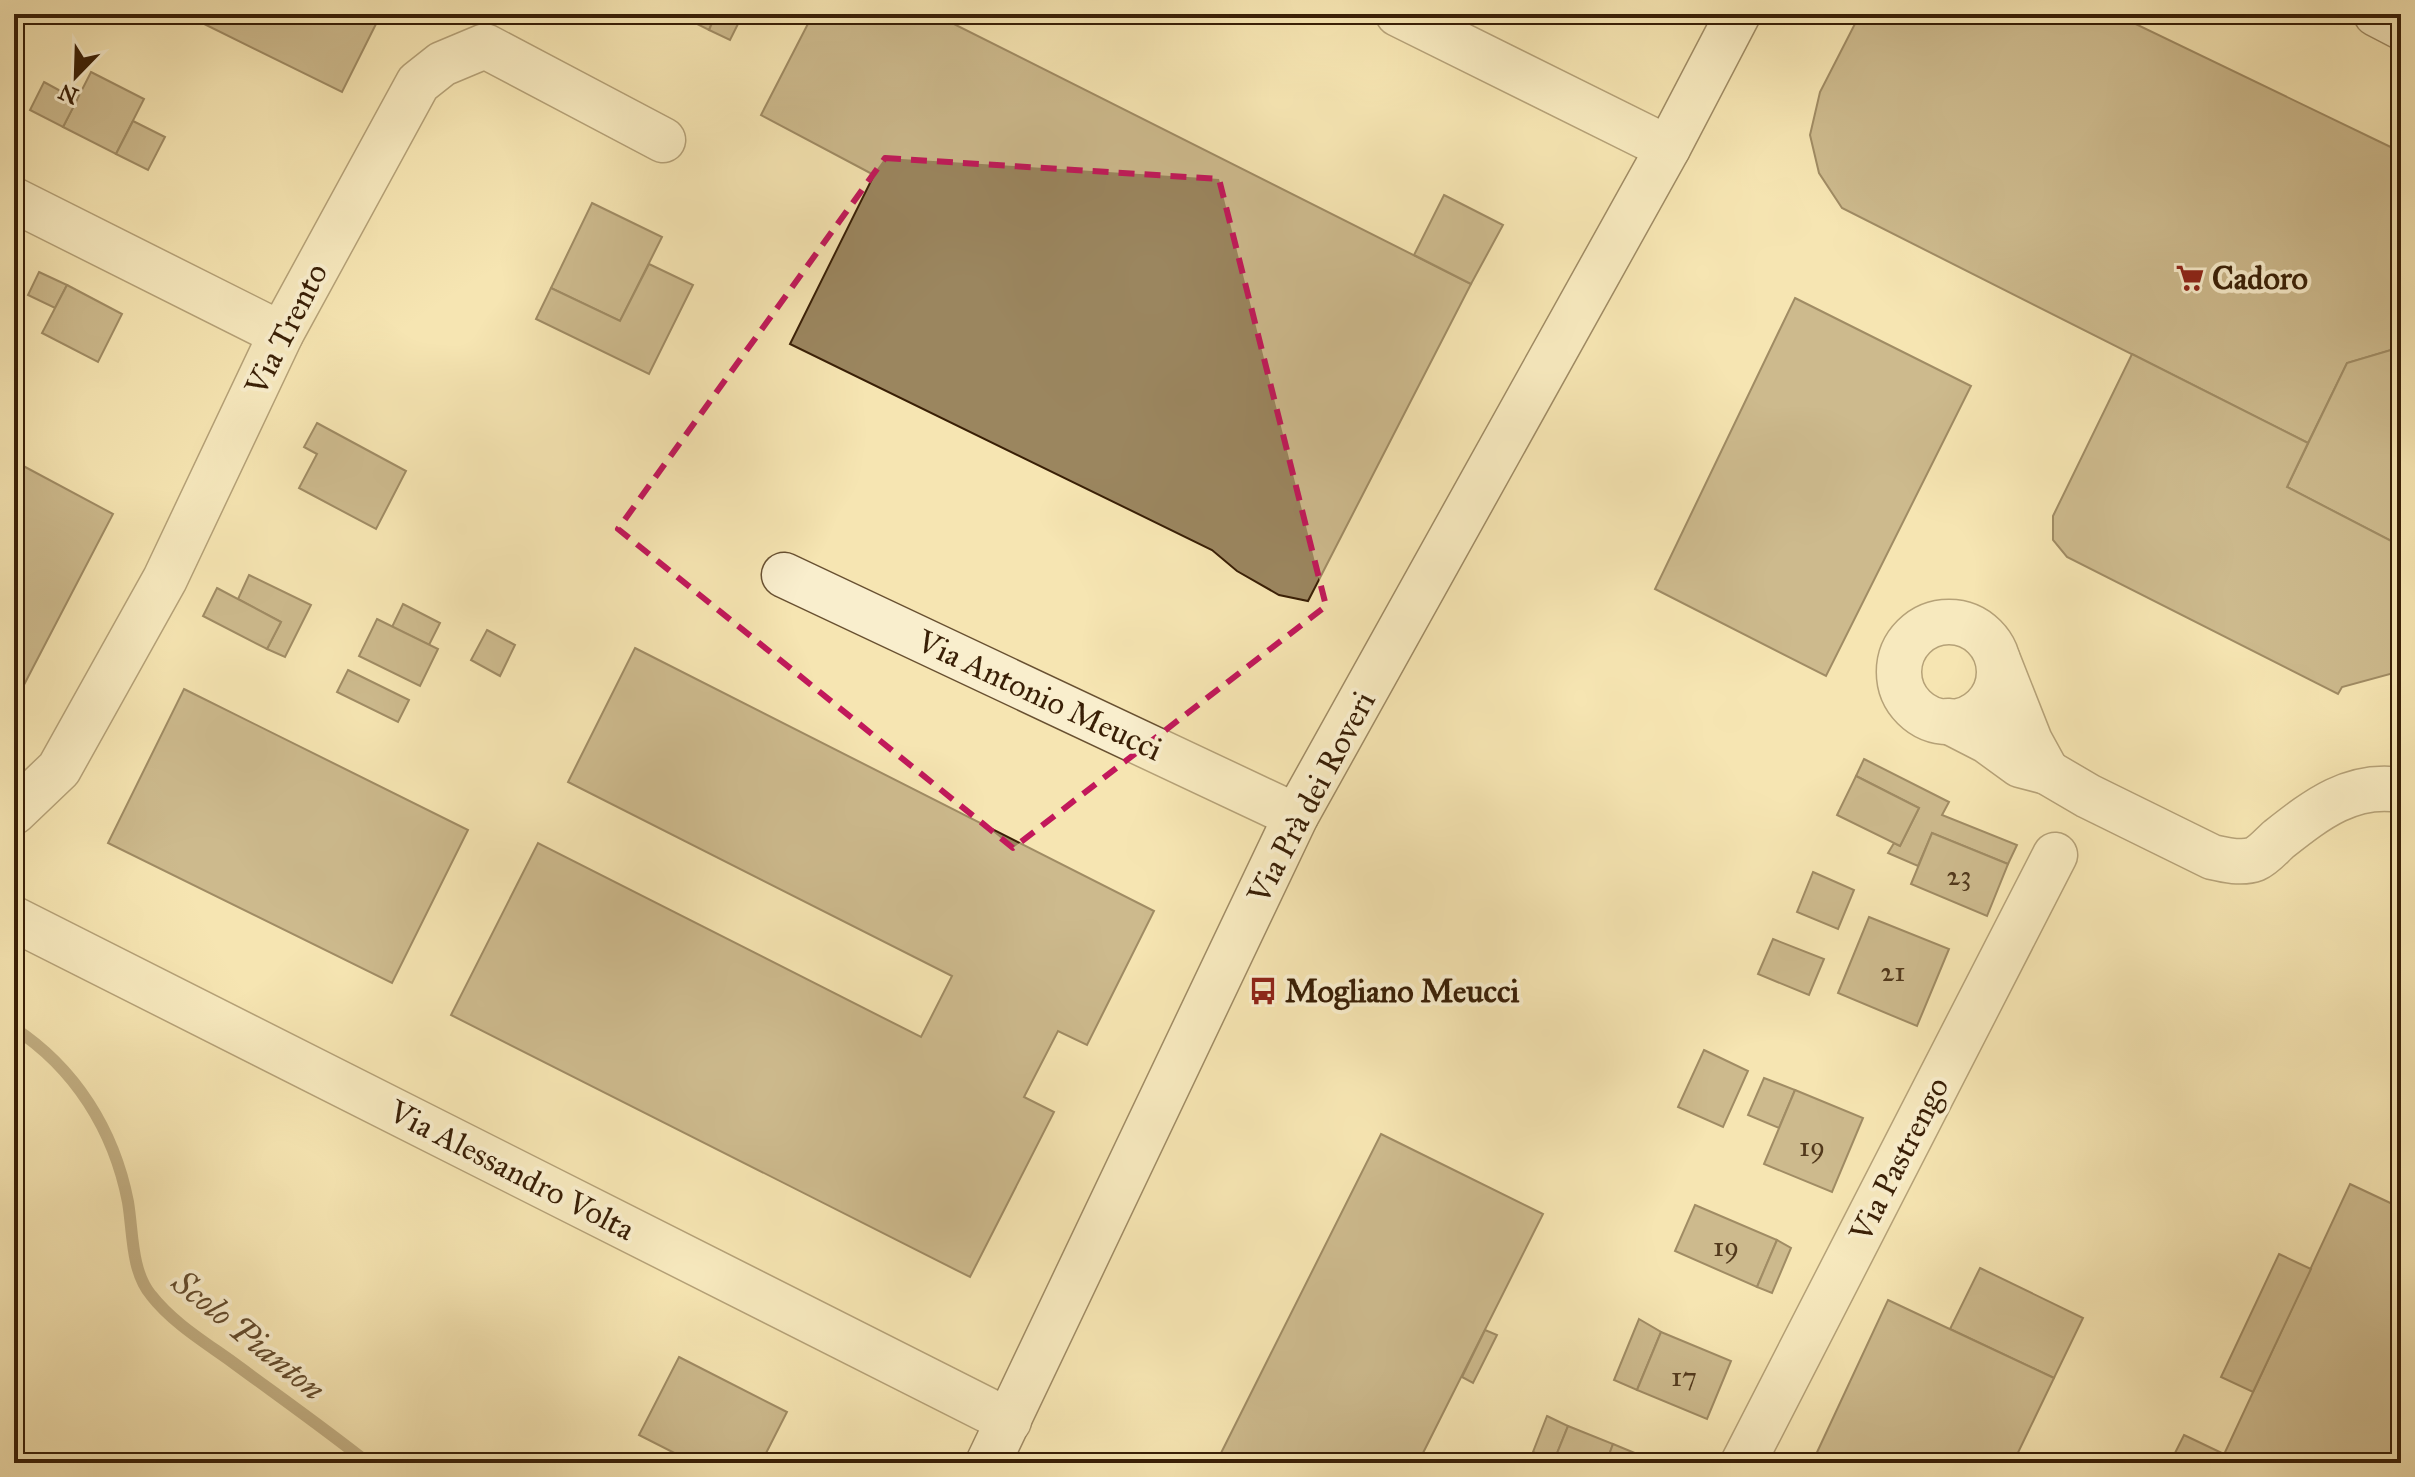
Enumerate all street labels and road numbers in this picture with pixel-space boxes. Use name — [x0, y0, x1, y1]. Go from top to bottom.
street label: Via Trento — [236, 257, 336, 402]
street label: Via Antonio Meucci — [910, 621, 1169, 769]
street label: Via Prà dei Roveri — [1239, 684, 1384, 911]
street label: Via Pastrengo — [1841, 1070, 1958, 1249]
street label: Via Alessandro Volta — [382, 1091, 641, 1249]

